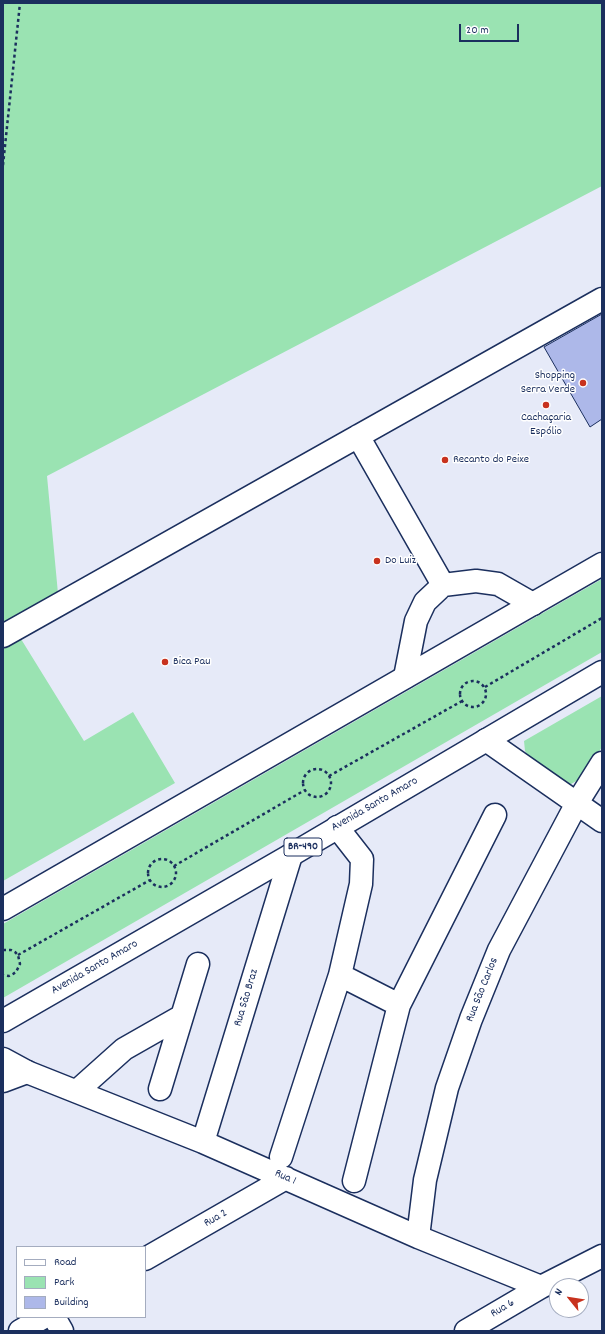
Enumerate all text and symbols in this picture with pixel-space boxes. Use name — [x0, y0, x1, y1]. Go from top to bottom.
scale bar — [461, 16, 521, 42]
text: 20 m — [466, 22, 489, 39]
place label: Shopping Serra Verde — [521, 369, 575, 397]
marker: Shopping Serra Verde — [578, 378, 588, 388]
marker: Cachaçaria Espólio — [541, 400, 551, 410]
place label: Cachaçaria Espólio — [521, 411, 571, 439]
place label: Recanto do Peixe — [453, 453, 529, 467]
marker: Recanto do Peixe — [440, 455, 450, 465]
place label: Do Luiz — [385, 554, 416, 568]
marker: Do Luiz — [372, 556, 382, 566]
place label: Bica Pau — [173, 655, 210, 669]
marker: Bica Pau — [160, 657, 170, 667]
street label: Avenida Santo Amaro — [329, 774, 421, 836]
road number: BR-490 — [284, 838, 322, 856]
street label: Avenida Santo Amaro — [49, 937, 141, 999]
street label: Rua São Carlos — [464, 956, 502, 1024]
street label: Rua São Braz — [231, 968, 263, 1028]
street label: Rua 1 — [272, 1167, 298, 1189]
street label: Rua 2 — [202, 1207, 230, 1231]
legend — [16, 1246, 146, 1318]
text: Road — [54, 1254, 76, 1271]
text: Park — [54, 1274, 74, 1291]
north arrow — [549, 1278, 589, 1318]
text: N — [551, 1286, 568, 1299]
text: Building — [54, 1294, 89, 1311]
street label: Rua 6 — [488, 1296, 518, 1322]

